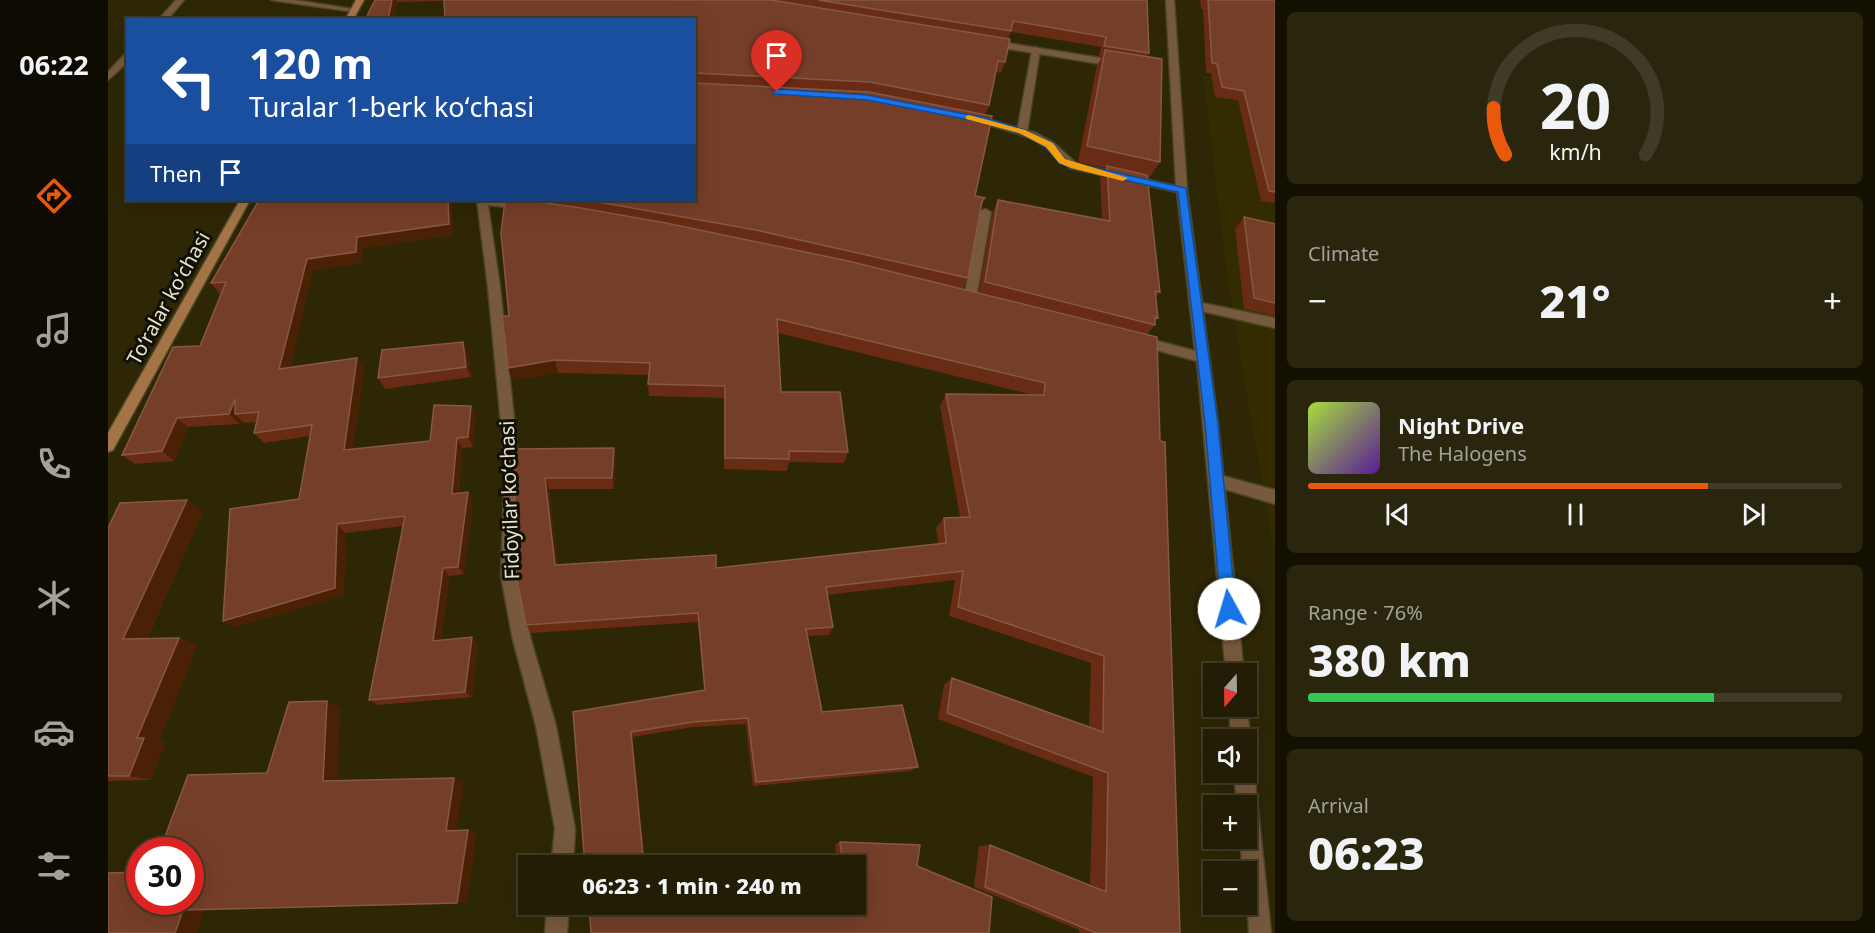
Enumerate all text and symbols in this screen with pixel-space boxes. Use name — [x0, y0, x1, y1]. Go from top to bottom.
pin — [751, 30, 802, 92]
text: 120 m — [249, 34, 373, 91]
icon: arrive — [760, 39, 793, 72]
icon: left — [150, 42, 228, 120]
text: 06:22 — [19, 46, 89, 83]
text: 20 — [1539, 62, 1611, 147]
text: Turalar 1-berk koʻchasi — [249, 88, 534, 125]
text: km/h — [1549, 137, 1601, 166]
icon: arrive — [214, 156, 247, 189]
text: Then — [150, 158, 202, 188]
icon: directions — [33, 175, 75, 217]
street label: Toʻralar koʻchasi — [120, 227, 216, 369]
text: Climate — [1308, 240, 1379, 267]
text: 21° — [1539, 270, 1611, 331]
text: − — [1308, 278, 1327, 323]
text: + — [1823, 278, 1842, 323]
icon: music — [33, 309, 75, 351]
text: Night Drive — [1398, 410, 1524, 440]
street label: Fidoyilar koʻchasi — [493, 420, 525, 580]
text: The Halogens — [1398, 440, 1527, 467]
icon: phone — [33, 443, 75, 485]
icon: previous — [1381, 498, 1414, 531]
icon: pause — [1559, 498, 1592, 531]
icon: next — [1737, 498, 1770, 531]
icon: climate — [33, 577, 75, 619]
position arrow — [1197, 577, 1261, 641]
text: Range · 76% — [1308, 599, 1423, 626]
text: 380 km — [1308, 629, 1471, 690]
north arrow — [1203, 663, 1257, 717]
map controls — [1203, 663, 1257, 915]
icon: car — [33, 711, 75, 753]
button: sound — [1203, 729, 1257, 783]
text: Arrival — [1308, 792, 1369, 819]
button: + — [1203, 795, 1257, 849]
text: 06:23 — [1308, 822, 1425, 883]
speed limit sign: 30 — [126, 837, 204, 915]
icon: filters — [33, 845, 75, 887]
button: − — [1203, 861, 1257, 915]
text: 06:23 · 1 min · 240 m — [582, 870, 802, 900]

